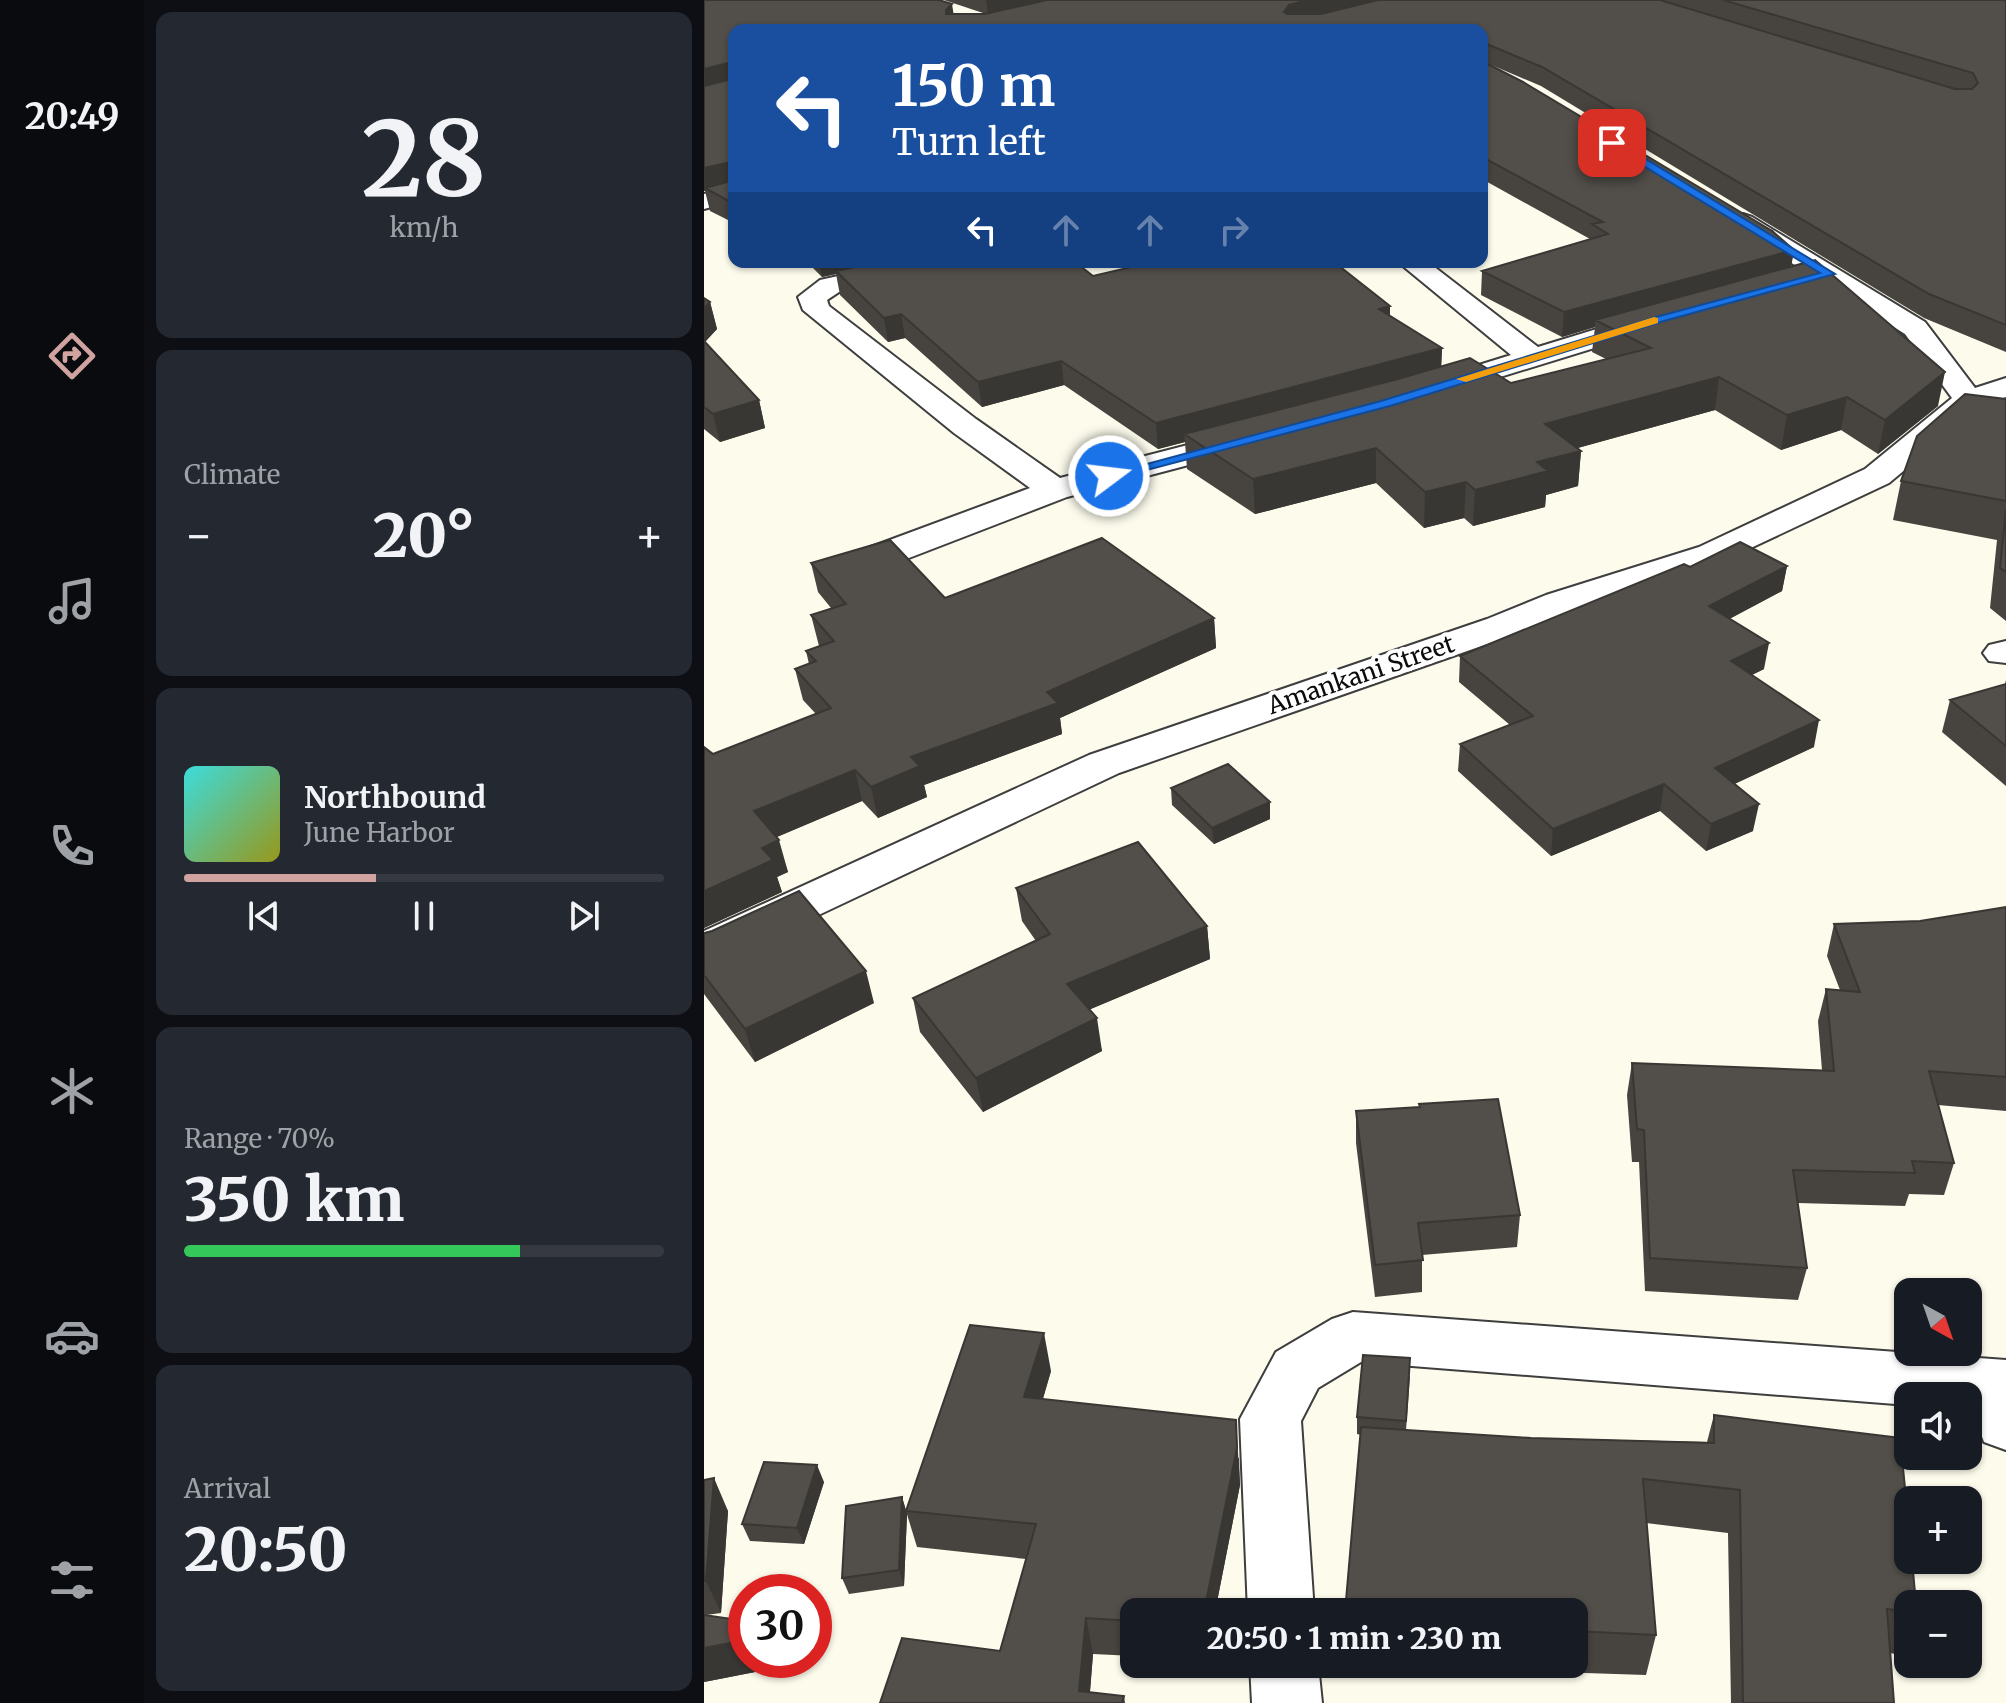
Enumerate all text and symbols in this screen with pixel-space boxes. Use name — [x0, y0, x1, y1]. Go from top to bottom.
text: 150 m — [892, 51, 1055, 121]
icon: left — [760, 56, 864, 160]
text: 20:49 — [25, 94, 119, 139]
text: 28 — [362, 94, 486, 224]
pin — [1578, 109, 1646, 177]
text: Turn left — [892, 120, 1046, 165]
icon: arrive — [1590, 121, 1634, 165]
icon: left — [960, 208, 1004, 252]
icon: ahead — [1044, 208, 1088, 252]
icon: ahead — [1128, 208, 1172, 252]
icon: right — [1212, 208, 1256, 252]
text: km/h — [390, 211, 458, 244]
icon: directions — [44, 328, 100, 384]
position arrow — [1067, 434, 1151, 518]
text: Climate — [184, 458, 280, 491]
text: 20° — [373, 498, 475, 573]
text: − — [184, 508, 213, 563]
text: + — [635, 508, 664, 563]
icon: music — [44, 573, 100, 629]
street label: Amankani Street — [1262, 628, 1459, 721]
text: Northbound — [304, 778, 486, 816]
text: June Harbor — [304, 816, 455, 849]
icon: phone — [44, 818, 100, 874]
icon: previous — [242, 894, 286, 938]
icon: pause — [402, 894, 446, 938]
icon: next — [562, 894, 606, 938]
icon: climate — [44, 1063, 100, 1119]
text: Range · 70% — [184, 1122, 335, 1155]
text: 350 km — [184, 1162, 404, 1237]
north arrow — [1894, 1278, 1982, 1366]
map controls — [1894, 1278, 1982, 1678]
icon: car — [44, 1308, 100, 1364]
button: sound — [1894, 1382, 1982, 1470]
text: Arrival — [184, 1472, 271, 1505]
button: + — [1894, 1486, 1982, 1574]
text: 20:50 — [184, 1512, 347, 1587]
icon: filters — [44, 1552, 100, 1608]
speed limit sign: 30 — [728, 1574, 832, 1678]
button: − — [1894, 1590, 1982, 1678]
text: 20:50 · 1 min · 230 m — [1207, 1619, 1501, 1657]

